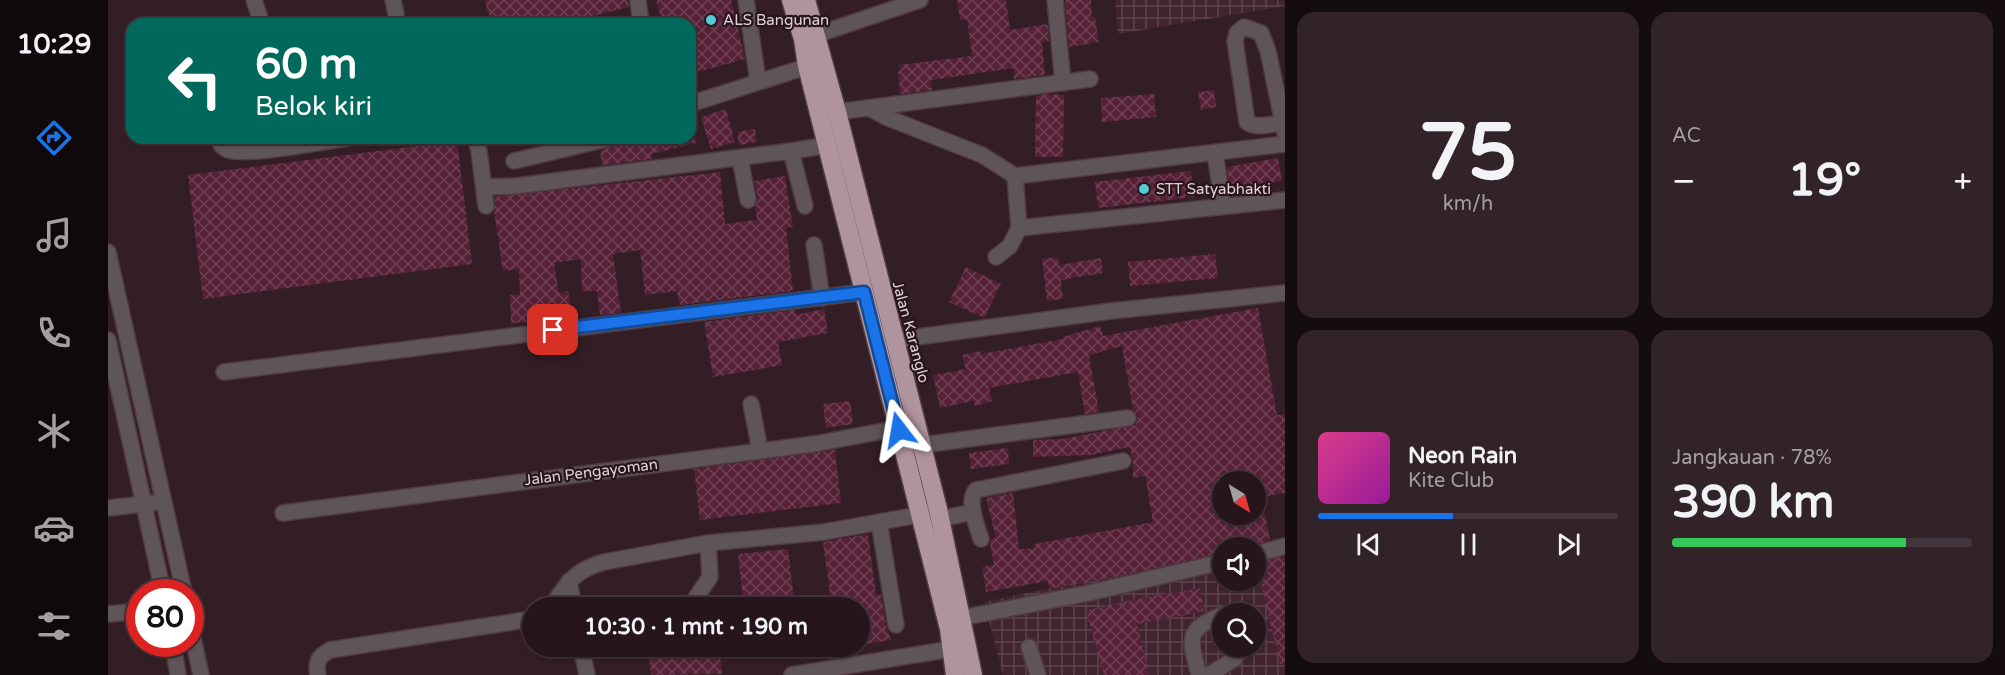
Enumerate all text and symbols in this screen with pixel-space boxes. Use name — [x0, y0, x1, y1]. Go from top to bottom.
place label: ALS Bangunan — [723, 11, 829, 29]
marker: ALS Bangunan — [704, 13, 718, 27]
text: 10:29 — [17, 28, 91, 61]
text: 60 m — [255, 39, 357, 90]
icon: left — [156, 42, 234, 120]
text: Belok kiri — [255, 90, 372, 123]
text: 75 — [1419, 106, 1517, 200]
icon: directions — [33, 117, 75, 159]
text: AC — [1672, 124, 1701, 148]
text: 19° — [1788, 154, 1861, 208]
text: − — [1672, 162, 1696, 201]
text: + — [1953, 162, 1972, 201]
place label: STT Satyabhakti — [1156, 180, 1271, 198]
marker: STT Satyabhakti — [1137, 182, 1151, 196]
text: km/h — [1443, 192, 1493, 216]
icon: music — [33, 214, 75, 256]
street label: Jalan Karanglo — [889, 279, 933, 385]
pin — [527, 304, 578, 355]
icon: phone — [33, 312, 75, 354]
icon: arrive — [536, 313, 569, 346]
position arrow — [867, 398, 931, 462]
icon: climate — [33, 410, 75, 452]
text: Neon Rain — [1408, 443, 1517, 469]
text: Jangkauan · 78% — [1672, 446, 1832, 470]
street label: Jalan Pengayoman — [523, 455, 659, 489]
text: Kite Club — [1408, 469, 1494, 493]
north arrow — [1212, 471, 1266, 525]
map controls — [1212, 471, 1266, 657]
text: 390 km — [1672, 476, 1834, 530]
icon: car — [33, 507, 75, 549]
icon: previous — [1352, 528, 1385, 561]
icon: pause — [1452, 528, 1485, 561]
icon: next — [1552, 528, 1585, 561]
button: sound — [1212, 537, 1266, 591]
speed limit sign: 80 — [126, 579, 204, 657]
button: search — [1212, 603, 1266, 657]
icon: filters — [33, 605, 75, 647]
text: 10:30 · 1 mnt · 190 m — [584, 614, 808, 640]

